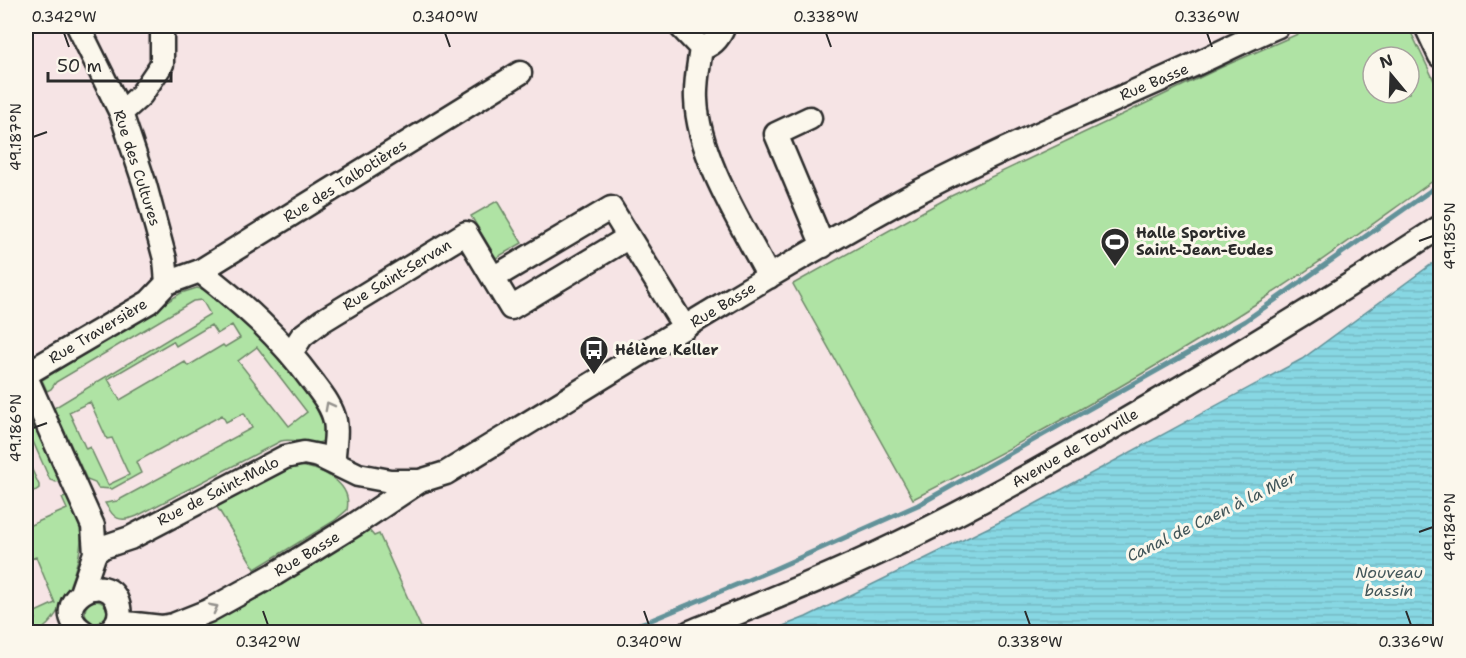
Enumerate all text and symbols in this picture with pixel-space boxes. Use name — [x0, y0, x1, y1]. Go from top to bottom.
text: 0.342°W — [31, 7, 97, 27]
text: 0.340°W — [412, 7, 478, 27]
text: 0.338°W — [793, 7, 859, 27]
text: 0.336°W — [1174, 7, 1240, 27]
scale bar — [48, 45, 171, 83]
north arrow — [1361, 45, 1421, 105]
text: N — [1377, 49, 1396, 73]
text: 50 m — [57, 54, 102, 78]
street label: Rue Basse — [1117, 59, 1191, 105]
text: 49.187°N — [6, 103, 26, 171]
street label: Rue des Cultures — [109, 107, 165, 229]
street label: Rue des Talbotières — [280, 135, 410, 227]
text: 49.185°N — [1440, 202, 1460, 270]
place label: Halle Sportive Saint-Jean-Eudes — [1136, 223, 1273, 260]
sports icon: Halle Sportive Saint-Jean-Eudes — [1099, 226, 1131, 268]
street label: Rue Saint-Servan — [339, 235, 455, 315]
street label: Rue Basse — [687, 278, 759, 332]
street label: Rue Traversière — [45, 294, 151, 368]
bus stop icon: Hélène Keller — [578, 334, 610, 376]
place label: Hélène Keller — [615, 340, 719, 360]
text: 49.186°N — [6, 394, 26, 462]
one-way arrow — [325, 402, 336, 413]
street label: Avenue de Tourville — [1008, 404, 1142, 492]
street label: Rue de Saint-Malo — [154, 452, 282, 530]
water label: Canal de Caen à la Mer — [1123, 466, 1300, 567]
text: 49.184°N — [1440, 493, 1460, 561]
street label: Rue Basse — [271, 527, 343, 581]
water label: Nouveau bassin — [1355, 562, 1423, 601]
one-way arrow — [208, 603, 219, 615]
text: 0.342°W — [235, 632, 301, 652]
text: 0.340°W — [616, 632, 682, 652]
text: 0.338°W — [997, 632, 1063, 652]
text: 0.336°W — [1378, 632, 1444, 652]

